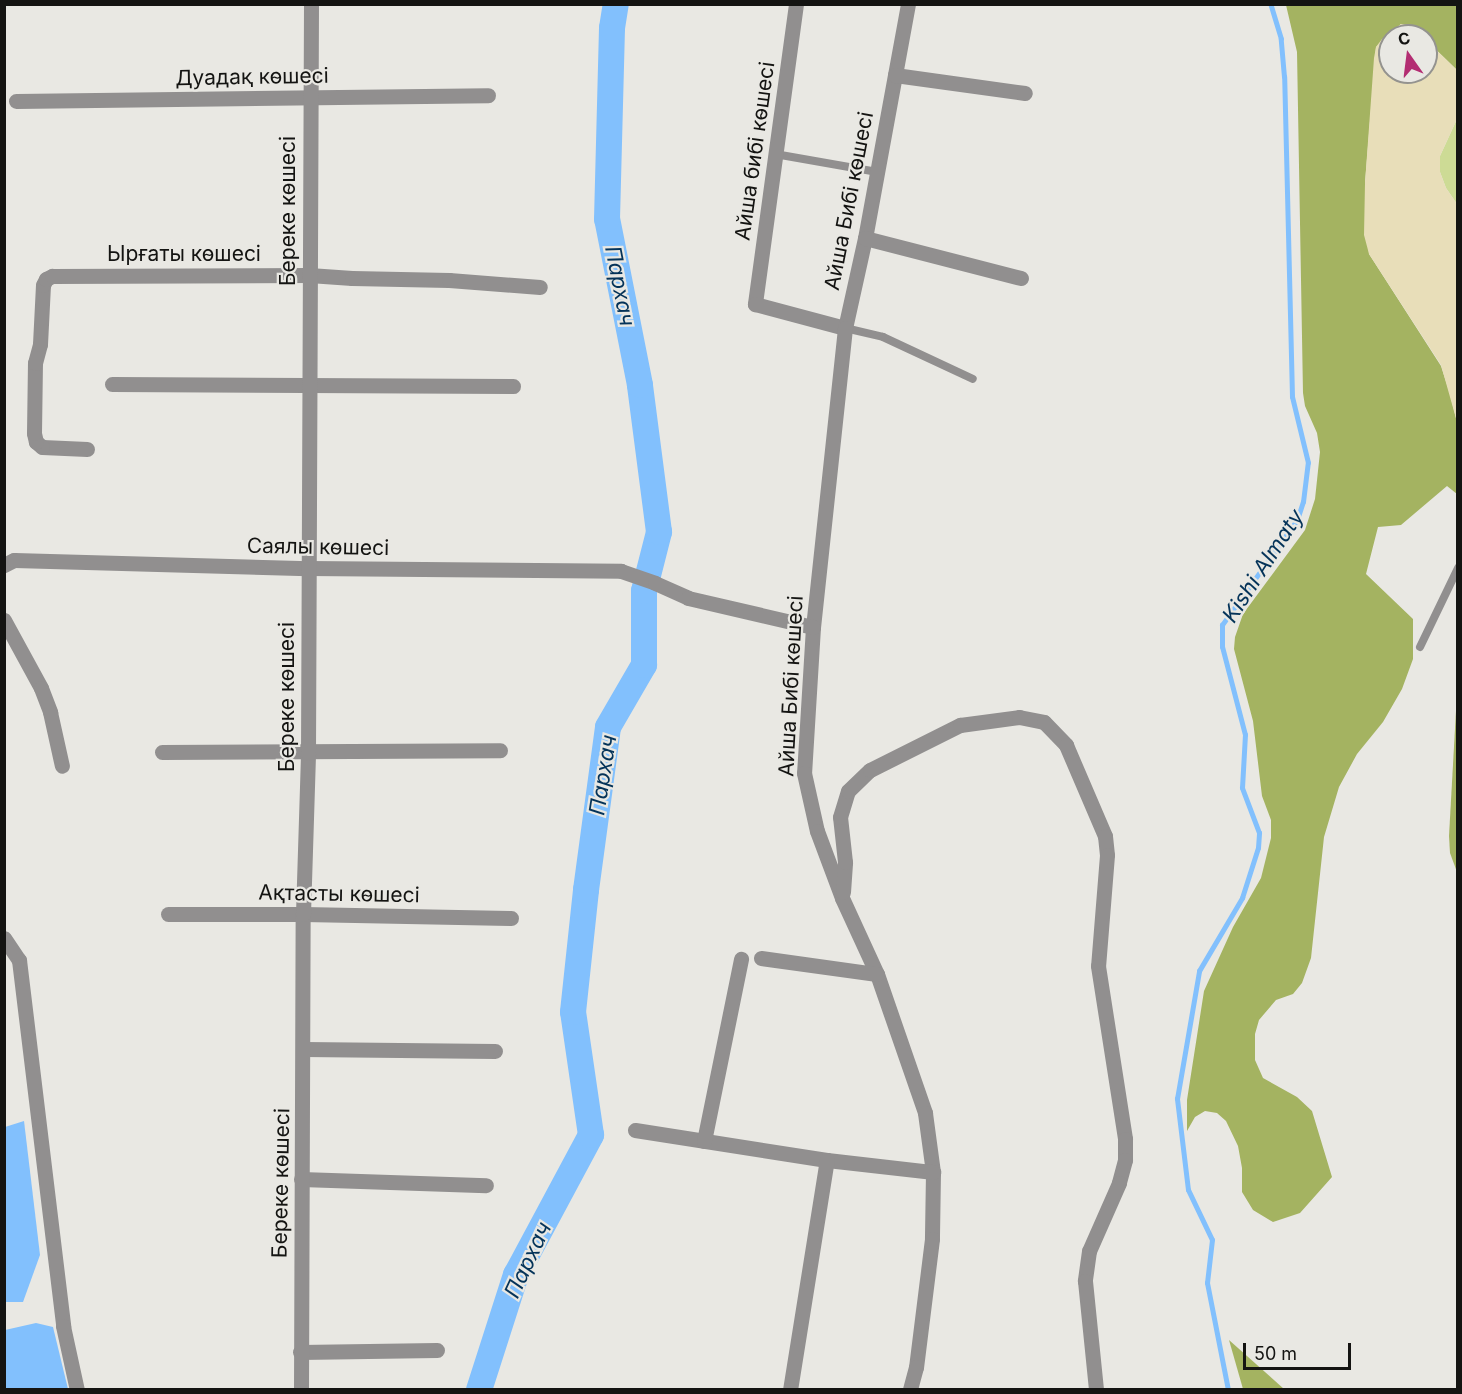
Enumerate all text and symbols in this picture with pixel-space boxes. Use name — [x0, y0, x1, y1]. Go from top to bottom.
north arrow — [1378, 24, 1438, 84]
text: С — [1396, 27, 1412, 50]
street label: Айша бибі көшесі — [730, 60, 780, 242]
street label: Дуадақ көшесі — [175, 63, 329, 91]
street label: Айша Бибі көшесі — [819, 110, 879, 292]
street label: Береке көшесі — [275, 136, 301, 286]
street label: Ырғаты көшесі — [107, 241, 261, 267]
water label: Пархач — [599, 244, 641, 328]
water label: Kіshі Almaty — [1217, 504, 1309, 628]
street label: Саялы көшесі — [247, 533, 389, 561]
street label: Айша Бибі көшесі — [774, 595, 808, 777]
street label: Береке көшесі — [274, 622, 300, 772]
water label: Пархач — [584, 733, 622, 817]
street label: Ақтасты көшесі — [258, 880, 420, 908]
street label: Береке көшесі — [267, 1108, 295, 1258]
water label: Пархач — [499, 1218, 557, 1302]
scale bar — [1246, 1331, 1354, 1369]
text: 50 m — [1254, 1343, 1297, 1364]

